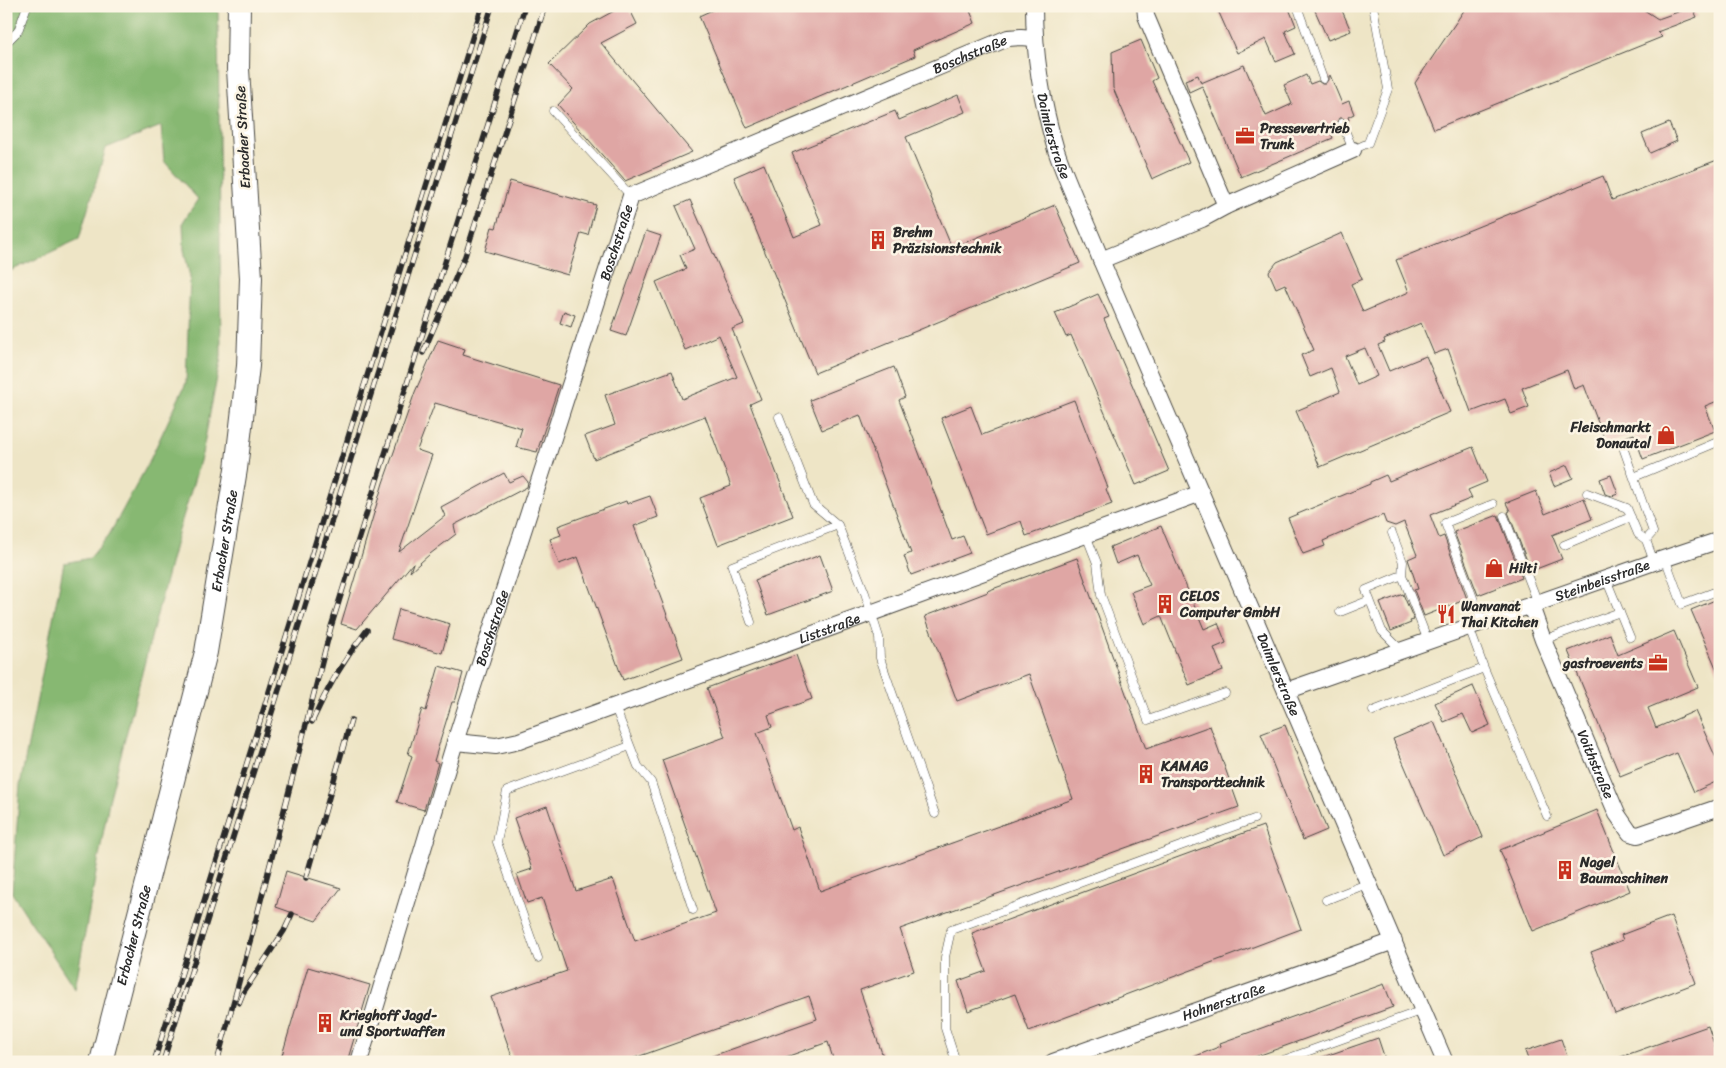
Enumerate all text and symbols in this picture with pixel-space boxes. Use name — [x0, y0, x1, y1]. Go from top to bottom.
street label: Boschstraße — [928, 27, 1011, 81]
street label: Erbacher Straße — [228, 85, 258, 189]
street label: Daimlerstraße — [1030, 91, 1078, 183]
place label: Pressevertrieb Trunk — [1260, 116, 1350, 157]
office icon: Pressevertrieb Trunk — [1234, 125, 1256, 147]
street label: Boschstraße — [592, 201, 640, 284]
place label: Brehm Präzisionstechnik — [893, 220, 1002, 261]
building icon: Brehm Präzisionstechnik — [867, 229, 889, 251]
place label: Fleischmarkt Donautal — [1569, 415, 1652, 456]
shop icon: Fleischmarkt Donautal — [1655, 424, 1677, 446]
street label: Erbacher Straße — [204, 488, 245, 594]
street label: Steinbeisstraße — [1551, 552, 1653, 608]
place label: Hilti — [1508, 556, 1538, 581]
shop icon: Hilti — [1483, 557, 1505, 579]
place label: CELOS Computer GmbH — [1179, 584, 1281, 625]
street label: Boschstraße — [468, 586, 516, 669]
building icon: CELOS Computer GmbH — [1154, 593, 1176, 615]
place label: Wanvanat Thai Kitchen — [1461, 594, 1539, 635]
restaurant icon: Wanvanat Thai Kitchen — [1435, 603, 1457, 625]
street label: Liststraße — [795, 605, 864, 651]
street label: Daimlerstraße — [1250, 629, 1308, 720]
place label: gastroevents — [1561, 651, 1644, 676]
office icon: gastroevents — [1647, 652, 1669, 674]
street label: Voithstraße — [1570, 726, 1622, 803]
place label: KAMAG Transporttechnik — [1160, 754, 1266, 795]
building icon: KAMAG Transporttechnik — [1135, 763, 1157, 785]
place label: Nagel Baumaschinen — [1579, 850, 1669, 891]
building icon: Nagel Baumaschinen — [1554, 859, 1576, 881]
street label: Erbacher Straße — [109, 882, 158, 988]
street label: Hohnerstraße — [1178, 975, 1269, 1028]
place label: Krieghoff Jagd- und Sportwaffen — [339, 1003, 446, 1044]
building icon: Krieghoff Jagd- und Sportwaffen — [314, 1012, 336, 1034]

